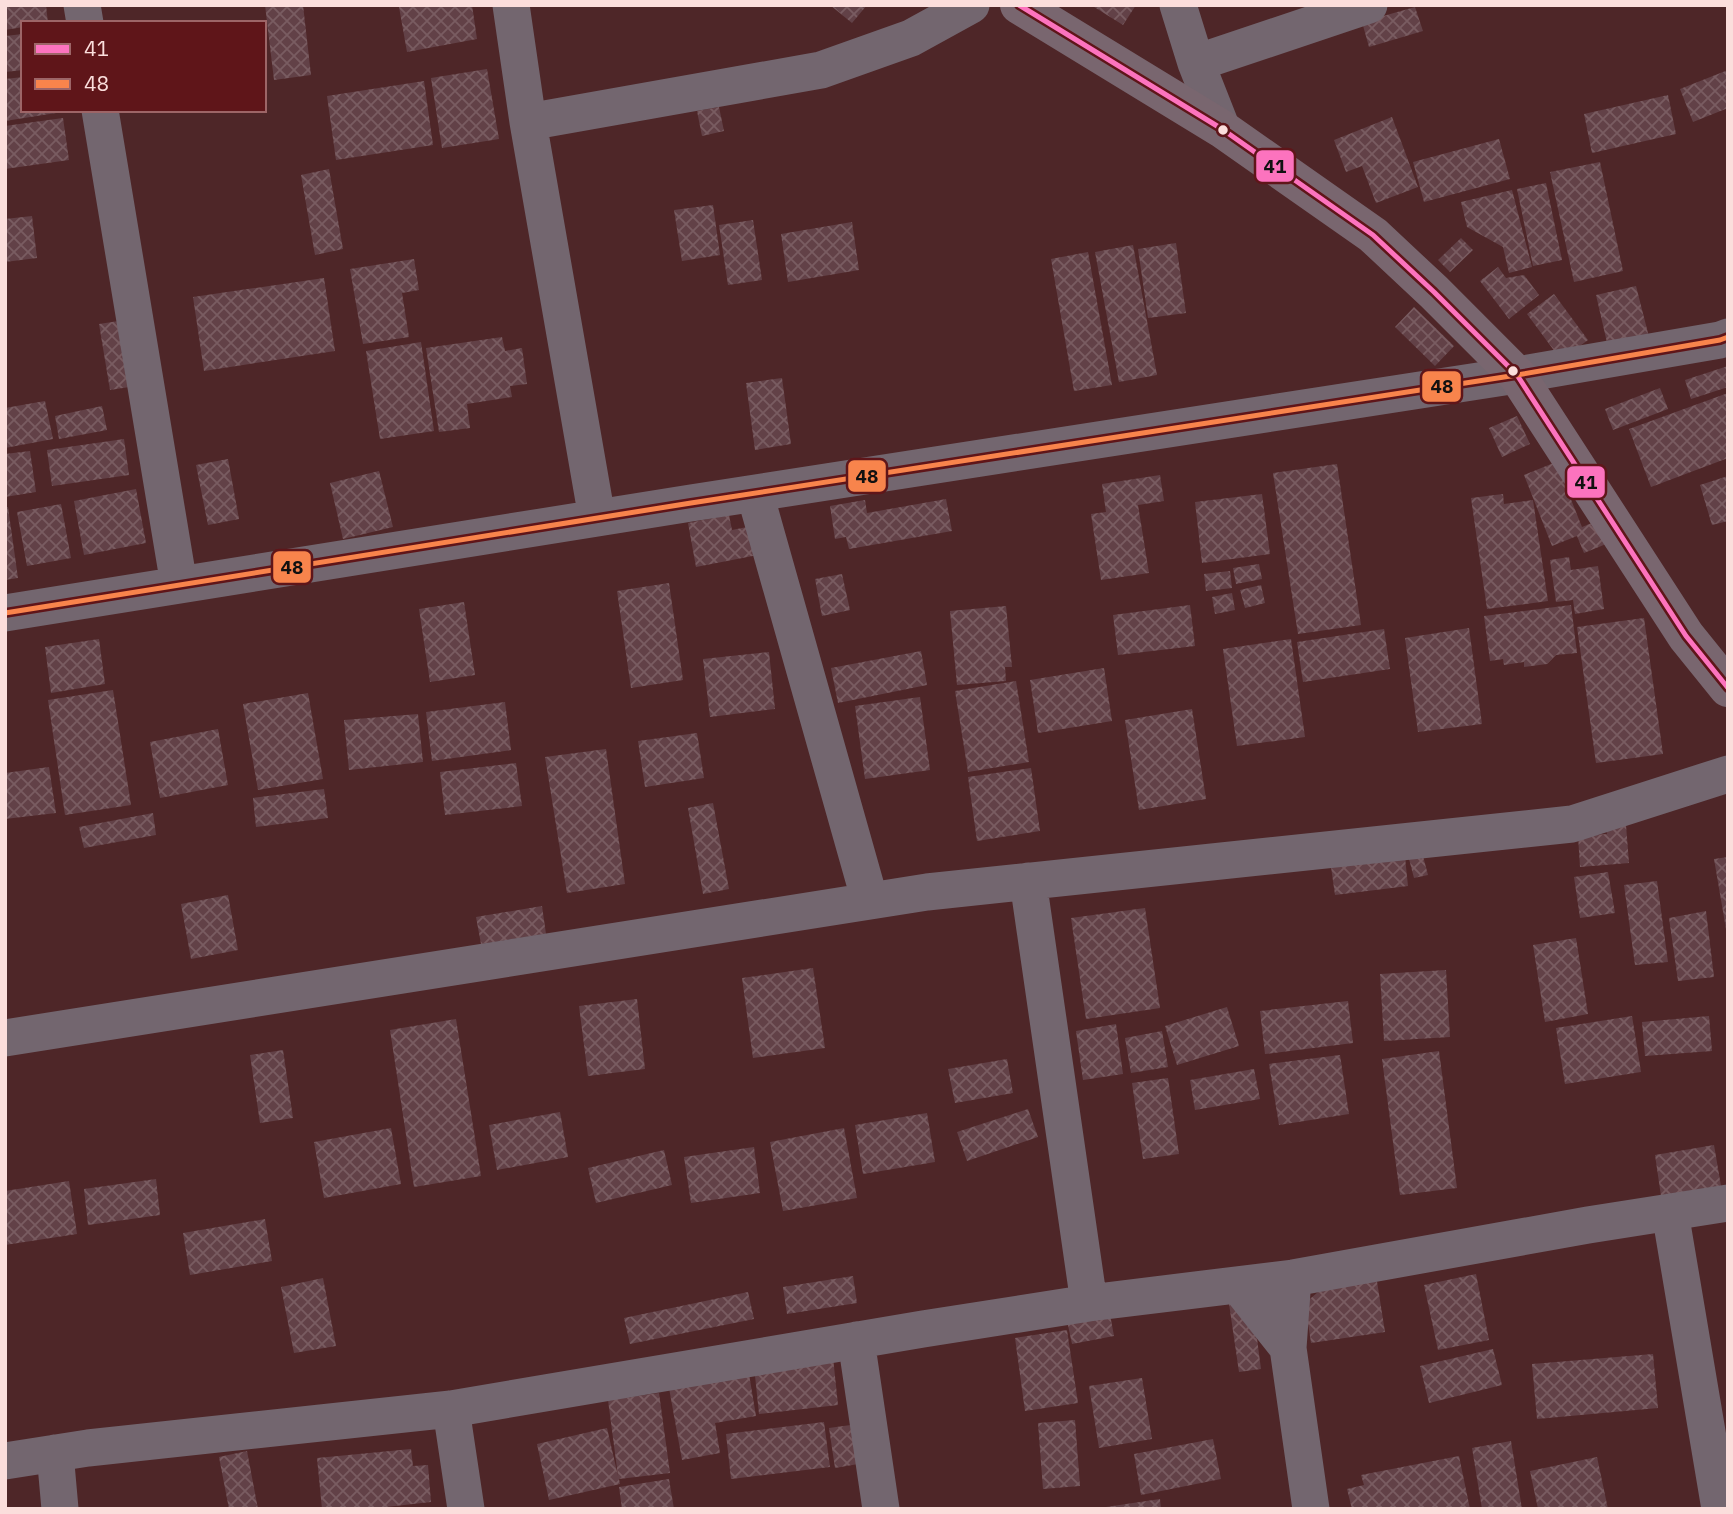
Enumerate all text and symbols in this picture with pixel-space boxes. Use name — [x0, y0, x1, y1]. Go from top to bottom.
legend — [21, 21, 266, 112]
text: 41 — [84, 34, 109, 62]
text: 48 — [84, 69, 109, 97]
unlabelled marker — [1216, 123, 1230, 137]
line badge: 41 — [1255, 149, 1295, 183]
text: 41 — [1264, 154, 1287, 178]
unlabelled marker — [1506, 364, 1520, 378]
line badge: 48 — [1421, 370, 1462, 403]
text: 48 — [1431, 374, 1453, 398]
line badge: 48 — [847, 459, 887, 493]
text: 48 — [856, 464, 878, 488]
line badge: 41 — [1566, 465, 1606, 499]
text: 41 — [1575, 470, 1598, 494]
line badge: 48 — [272, 550, 312, 584]
text: 48 — [281, 555, 303, 579]

